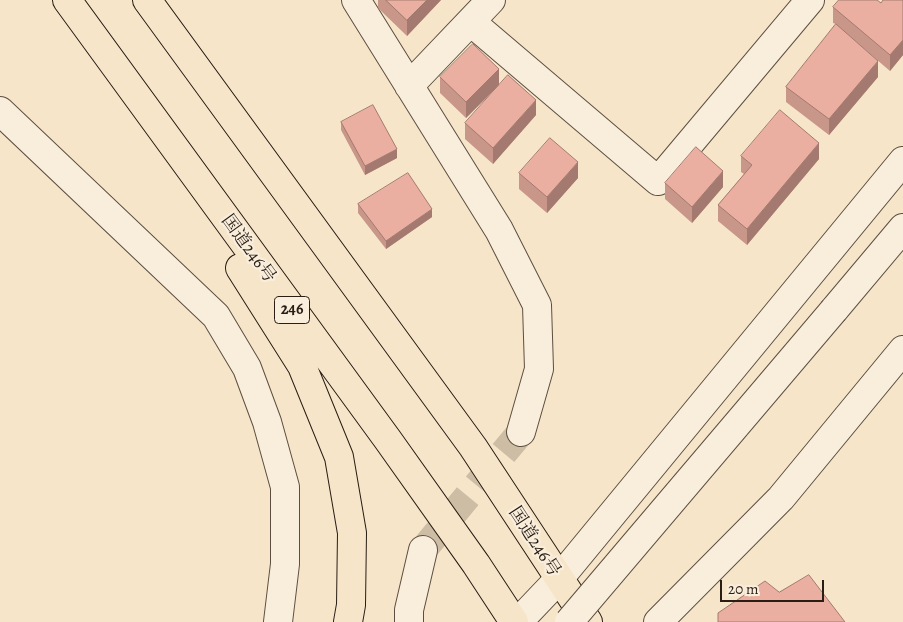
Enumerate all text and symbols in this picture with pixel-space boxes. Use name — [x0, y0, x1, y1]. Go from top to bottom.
street label: 国道246号 — [216, 211, 280, 287]
road number: 246 — [274, 296, 310, 324]
street label: 国道246号 — [503, 503, 565, 581]
scale bar — [723, 570, 827, 602]
text: 20 m — [728, 579, 759, 599]

